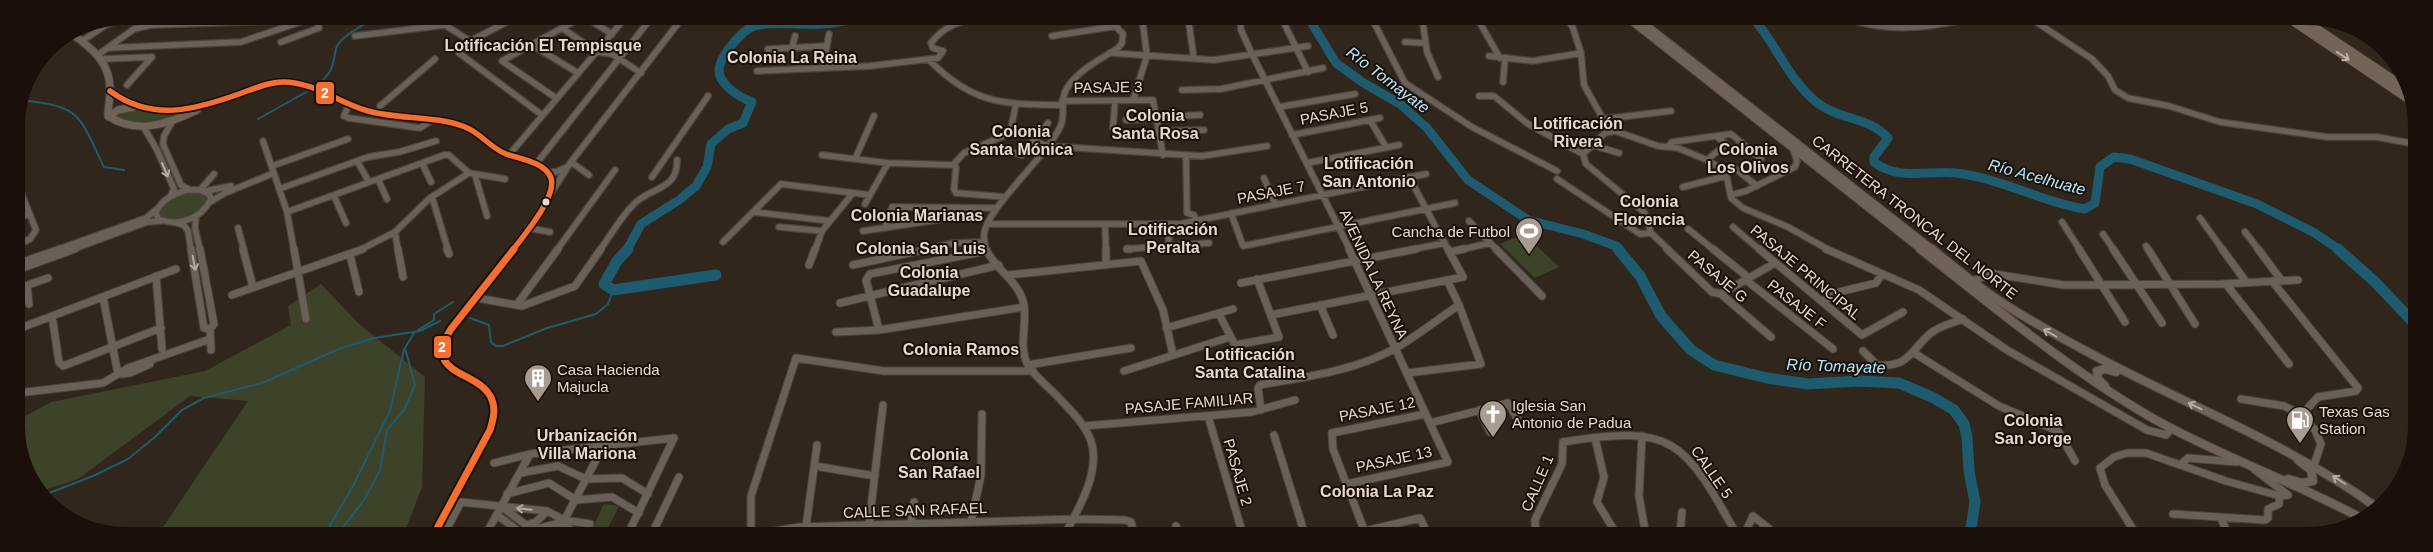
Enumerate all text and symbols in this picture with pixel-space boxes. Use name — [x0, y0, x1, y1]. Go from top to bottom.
district label: Lotificación El Tempisque — [444, 37, 642, 54]
water label: Río Tomayate — [1343, 43, 1433, 117]
district label: Colonia La Reina — [727, 49, 857, 66]
one-way arrow — [2335, 51, 2349, 61]
street label: PASAJE 3 — [1073, 78, 1143, 96]
line badge: 2 — [315, 81, 335, 105]
text: 2 — [321, 85, 329, 101]
street label: PASAJE 5 — [1299, 98, 1369, 128]
district label: Colonia Santa Rosa — [1111, 107, 1199, 142]
district label: Lotificación Rivera — [1533, 115, 1623, 150]
district label: Colonia Santa Mónica — [969, 123, 1073, 158]
street label: CARRETERA TRONCAL DEL NORTE — [1809, 132, 2021, 302]
district label: Colonia Los Olivos — [1707, 141, 1789, 176]
district label: Lotificación San Antonio — [1322, 155, 1416, 190]
water label: Río Acelhuate — [1987, 156, 2088, 198]
one-way arrow — [161, 162, 171, 177]
street label: PASAJE 7 — [1236, 177, 1306, 207]
district label: Colonia Florencia — [1613, 193, 1685, 228]
unlabelled marker — [541, 197, 551, 207]
street label: AVENIDA LA REYNA — [1336, 206, 1412, 342]
district label: Colonia Marianas — [851, 207, 983, 224]
sports icon: Cancha de Futbol — [1514, 216, 1544, 255]
district label: Lotificación Peralta — [1128, 221, 1218, 256]
street label: PASAJE PRINCIPAL — [1747, 221, 1865, 323]
place label: Cancha de Futbol — [1392, 223, 1510, 240]
district label: Colonia San Luis — [856, 240, 986, 257]
street label: PASAJE G — [1685, 246, 1751, 306]
one-way arrow — [190, 255, 199, 271]
district label: Colonia Guadalupe — [888, 264, 970, 299]
street label: PASAJE F — [1764, 276, 1830, 332]
one-way arrow — [2043, 327, 2058, 337]
line badge: 2 — [433, 335, 452, 359]
text: 2 — [438, 339, 446, 355]
district label: Colonia Ramos — [903, 341, 1019, 358]
district label: Lotificación Santa Catalina — [1195, 346, 1305, 381]
water label: Río Tomayate — [1786, 356, 1886, 376]
place label: Casa Hacienda Majucla — [557, 361, 660, 395]
building icon: Casa Hacienda Majucla — [523, 363, 553, 402]
street label: PASAJE FAMILIAR — [1124, 389, 1254, 417]
street label: PASAJE 12 — [1337, 393, 1417, 425]
place label: Iglesia San Antonio de Padua — [1512, 397, 1632, 431]
church icon: Iglesia San Antonio de Padua — [1478, 399, 1508, 438]
one-way arrow — [2188, 401, 2203, 410]
place label: Texas Gas Station — [2319, 403, 2390, 437]
fuel station icon: Texas Gas Station — [2285, 405, 2315, 444]
district label: Colonia San Jorge — [1994, 412, 2072, 447]
district label: Urbanización Villa Mariona — [537, 427, 637, 462]
street label: PASAJE 2 — [1220, 437, 1256, 507]
street label: PASAJE 13 — [1354, 443, 1434, 475]
street label: CALLE 5 — [1688, 443, 1736, 501]
district label: Colonia San Rafael — [898, 446, 980, 481]
street label: CALLE 1 — [1517, 452, 1557, 514]
one-way arrow — [2333, 475, 2347, 485]
district label: Colonia La Paz — [1320, 483, 1434, 500]
street label: CALLE SAN RAFAEL — [843, 499, 987, 521]
one-way arrow — [516, 504, 532, 514]

